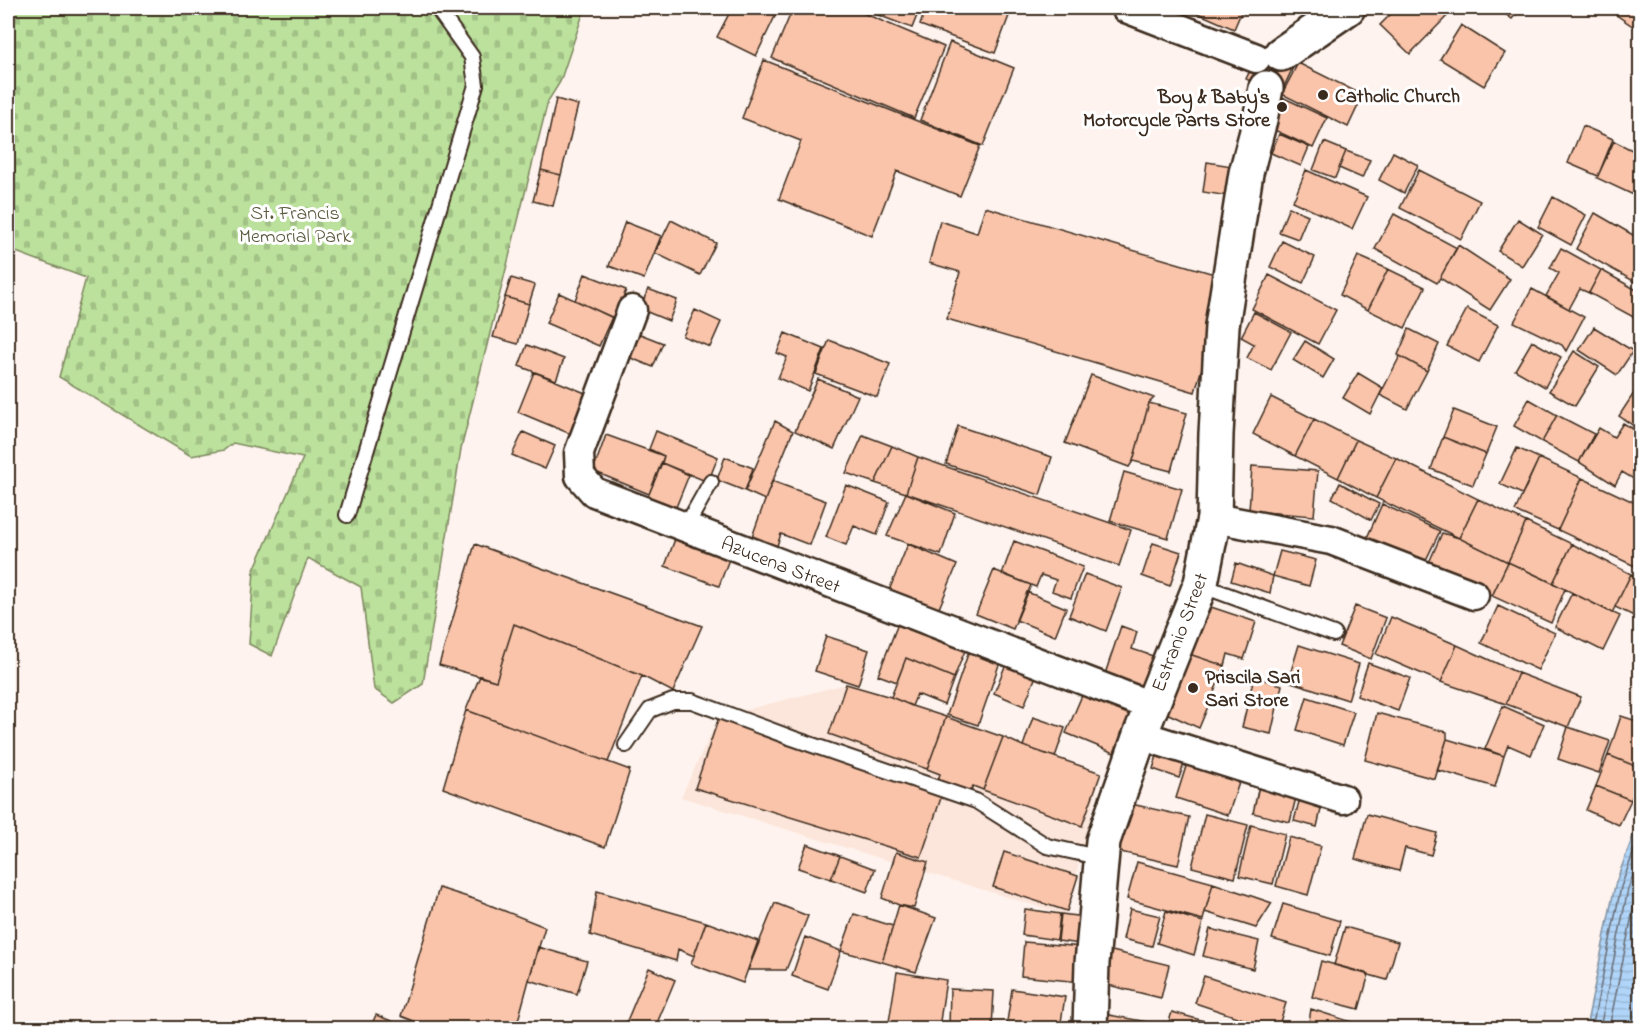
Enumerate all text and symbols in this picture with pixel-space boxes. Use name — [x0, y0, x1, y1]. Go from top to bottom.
place label: Catholic Church — [1335, 83, 1460, 112]
place label: Boy & Baby's Motorcycle Parts Store — [1083, 84, 1271, 137]
marker: Catholic Church — [1316, 88, 1330, 102]
marker: Boy & Baby's Motorcycle Parts Store — [1275, 100, 1289, 114]
park label: St. Francis Memorial Park — [239, 200, 351, 252]
street label: Azucena Street — [716, 530, 844, 603]
street label: Estranio Street — [1145, 569, 1217, 697]
place label: Priscila Sari Sari Store — [1205, 664, 1301, 716]
marker: Priscila Sari Sari Store — [1186, 681, 1200, 695]

